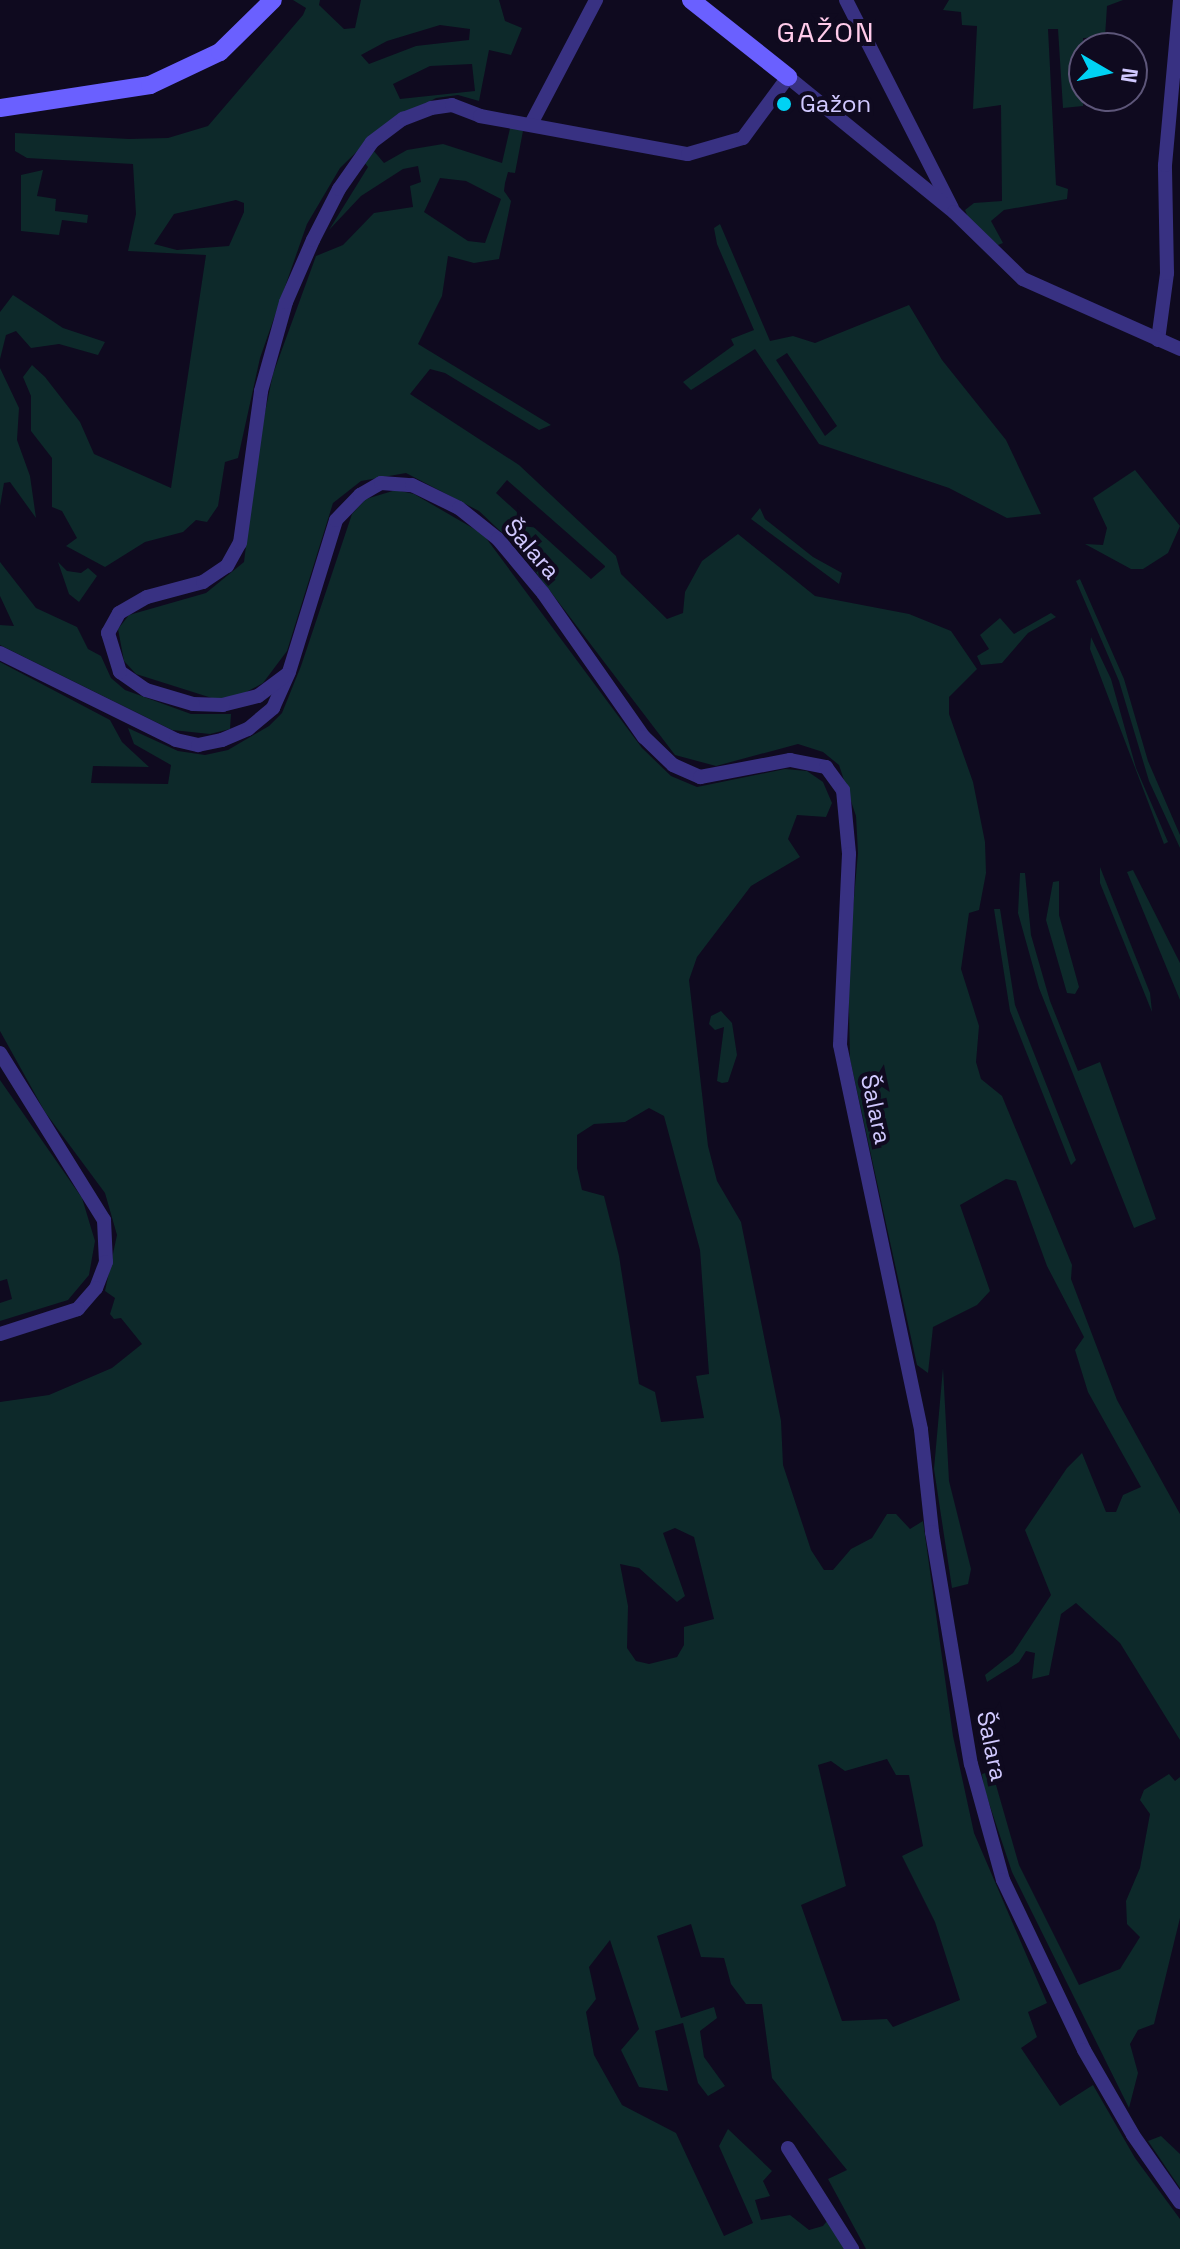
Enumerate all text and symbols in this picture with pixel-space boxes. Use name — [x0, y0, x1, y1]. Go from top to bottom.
district label: GAŽON — [776, 15, 876, 49]
north arrow — [1068, 32, 1148, 112]
text: N — [1115, 66, 1145, 85]
place label: Gažon — [800, 90, 871, 118]
marker: Gažon — [775, 95, 793, 113]
street label: Šalara — [498, 513, 566, 585]
street label: Šalara — [855, 1071, 897, 1147]
street label: Šalara — [971, 1708, 1013, 1784]

